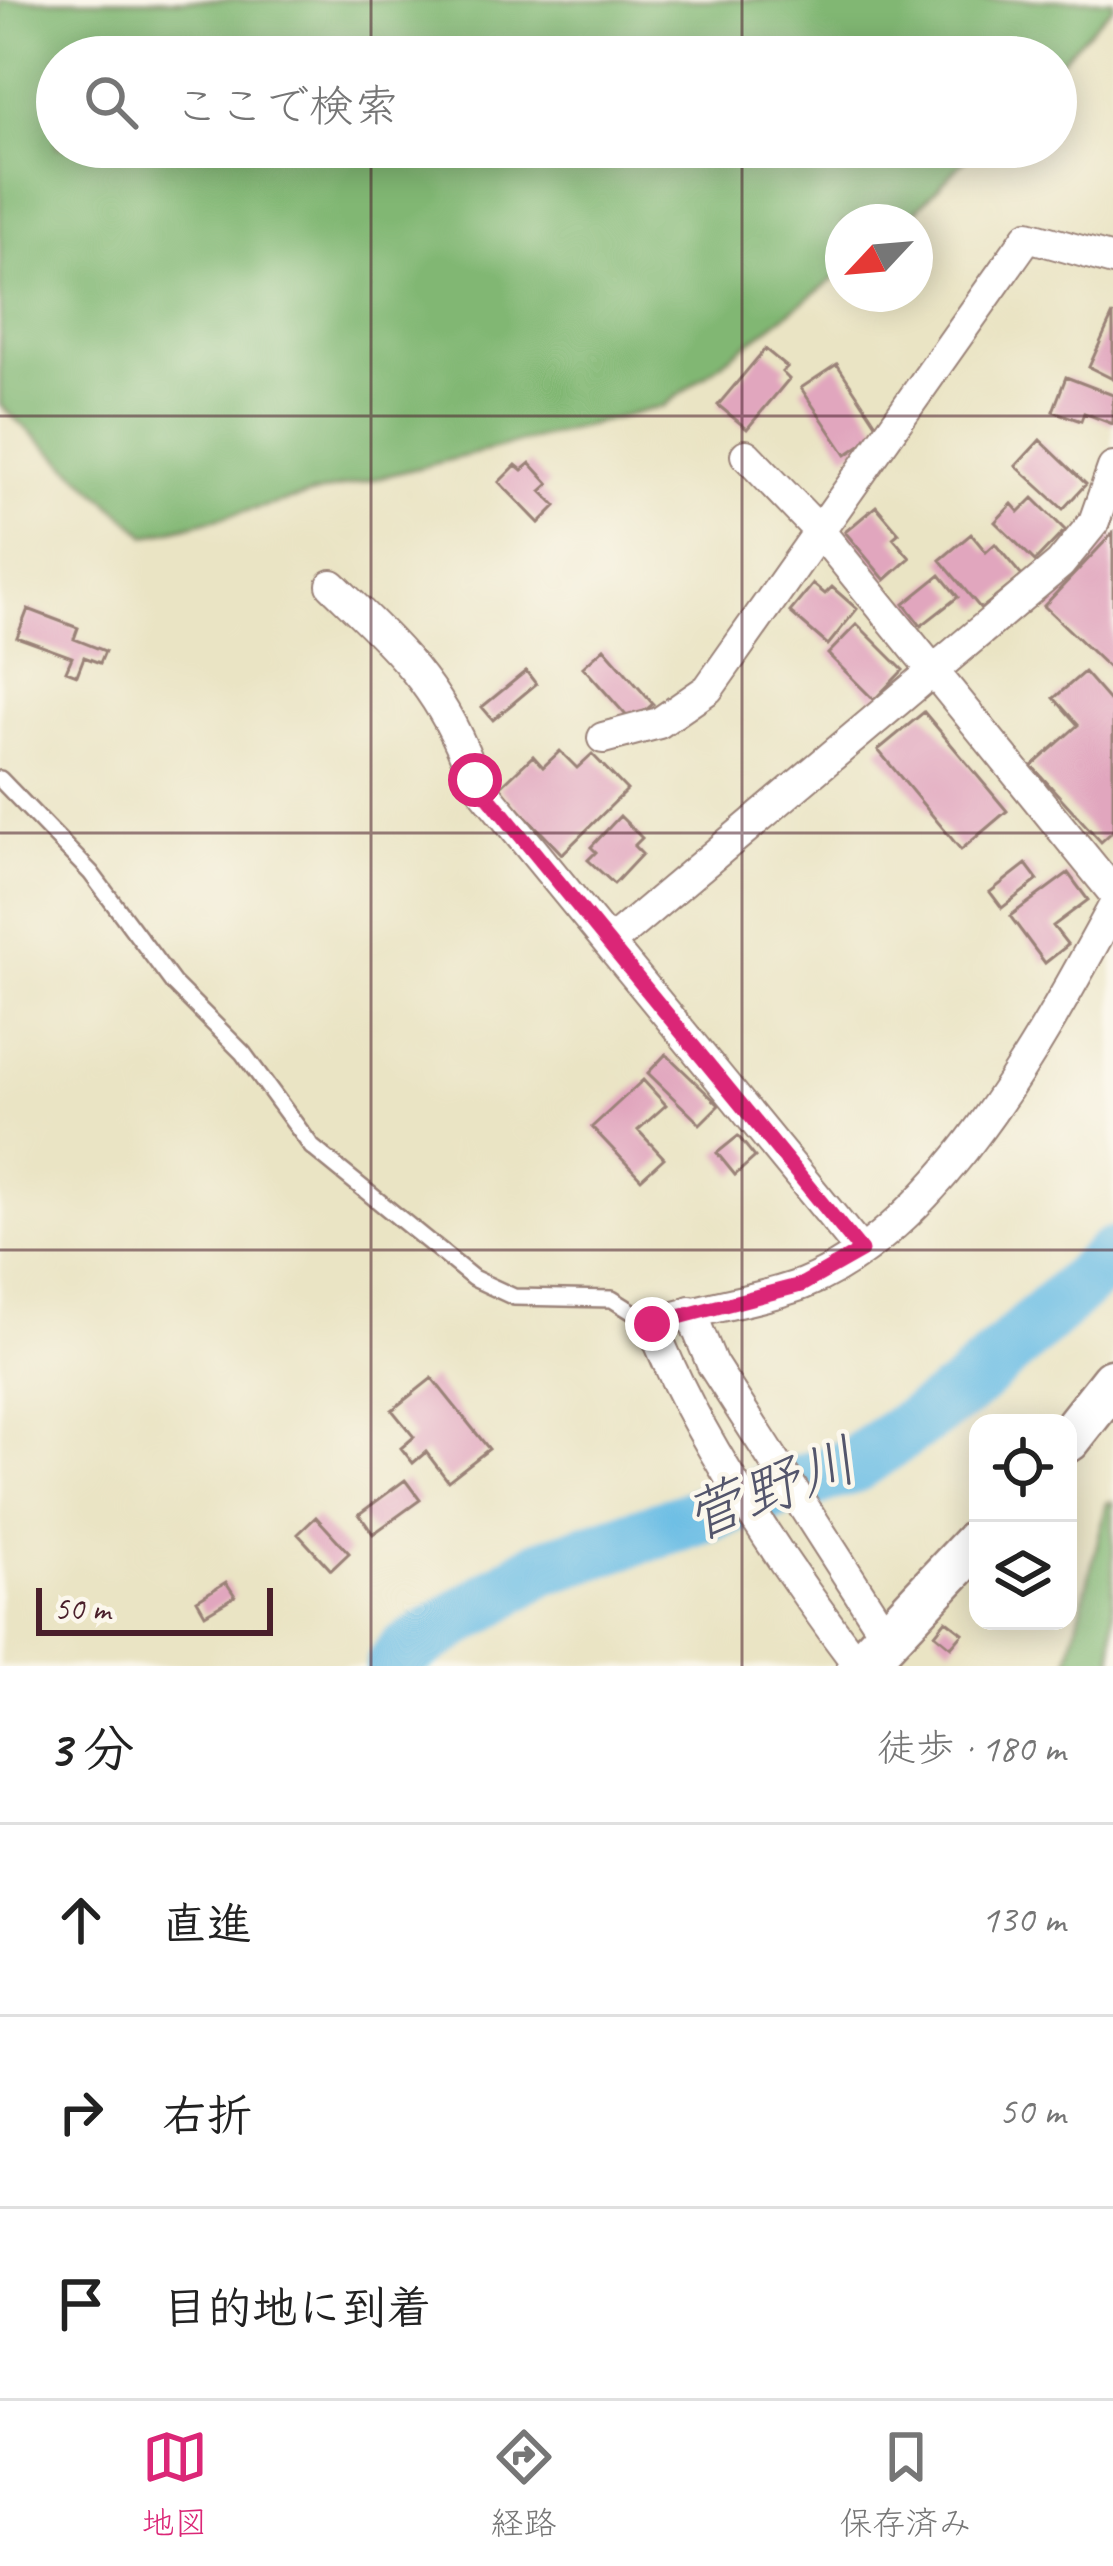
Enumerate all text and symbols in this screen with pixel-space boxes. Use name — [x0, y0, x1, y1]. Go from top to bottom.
search box — [36, 36, 1077, 168]
icon: search — [78, 69, 144, 135]
text: ここで検索 — [174, 78, 399, 135]
north arrow — [825, 204, 933, 312]
route start — [448, 753, 502, 807]
route end — [625, 1297, 679, 1351]
map controls — [969, 1414, 1077, 1630]
button: locate — [969, 1414, 1077, 1522]
water label: 菅野川 — [673, 1421, 868, 1557]
button: layers — [969, 1522, 1077, 1630]
scale bar — [36, 1582, 273, 1635]
text: 50 m — [54, 1588, 110, 1630]
text: 3 分 — [48, 1717, 134, 1781]
text: 徒歩 · 180 m — [877, 1724, 1065, 1773]
icon: ahead — [48, 1887, 114, 1953]
text: 130 m — [981, 1895, 1065, 1944]
text: 直進 — [162, 1896, 252, 1953]
icon: right — [48, 2079, 114, 2145]
text: 50 m — [999, 2087, 1065, 2136]
text: 右折 — [162, 2088, 252, 2145]
icon: arrive — [48, 2271, 114, 2337]
text: 目的地に到着 — [162, 2280, 432, 2337]
tab: 地図 — [142, 2424, 208, 2544]
tab: 経路 — [491, 2424, 557, 2544]
tab: 保存済み — [840, 2424, 972, 2544]

